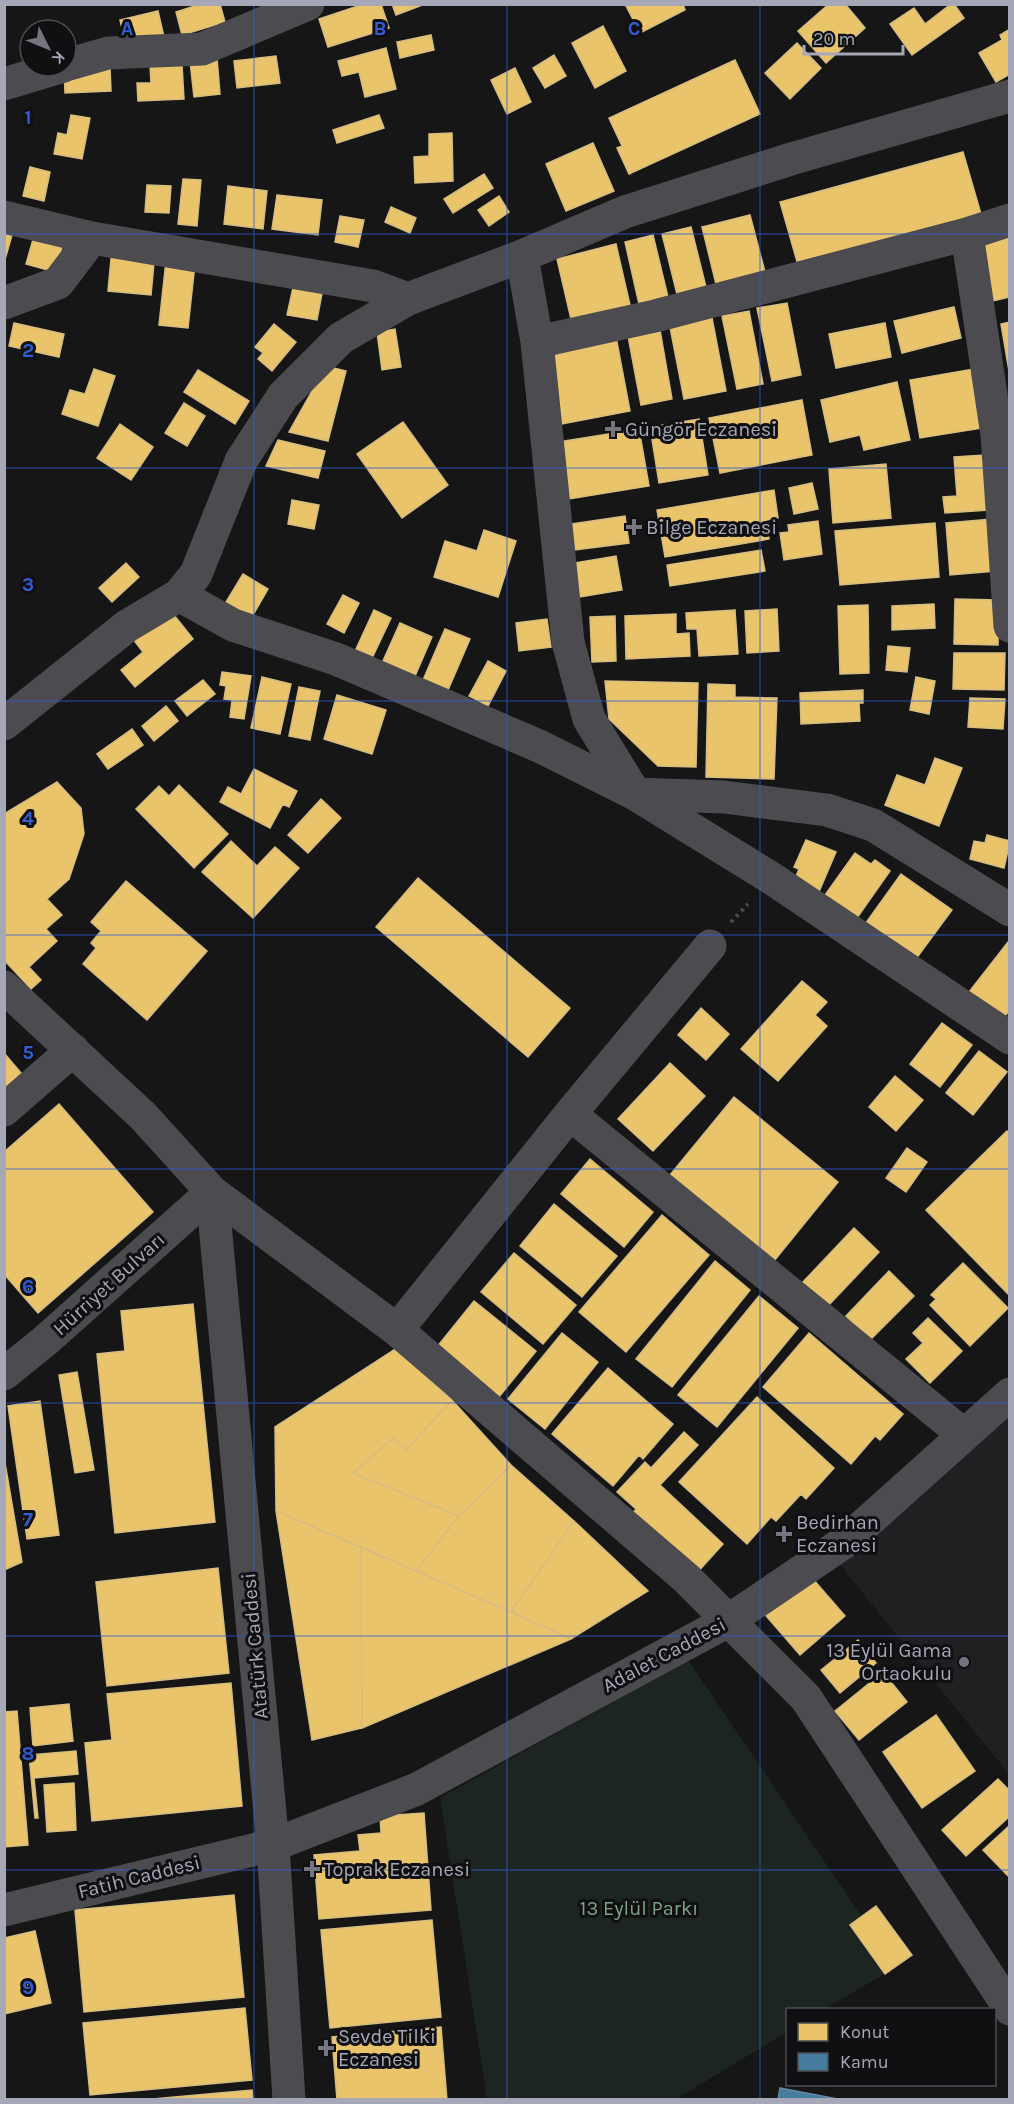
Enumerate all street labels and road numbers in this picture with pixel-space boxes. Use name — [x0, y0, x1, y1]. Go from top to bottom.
street label: Hürriyet Bulvarı — [48, 1228, 170, 1340]
street label: Atatürk Caddesi — [237, 1572, 273, 1720]
street label: Adalet Caddesi — [598, 1613, 730, 1697]
street label: Fatih Caddesi — [76, 1851, 202, 1903]

